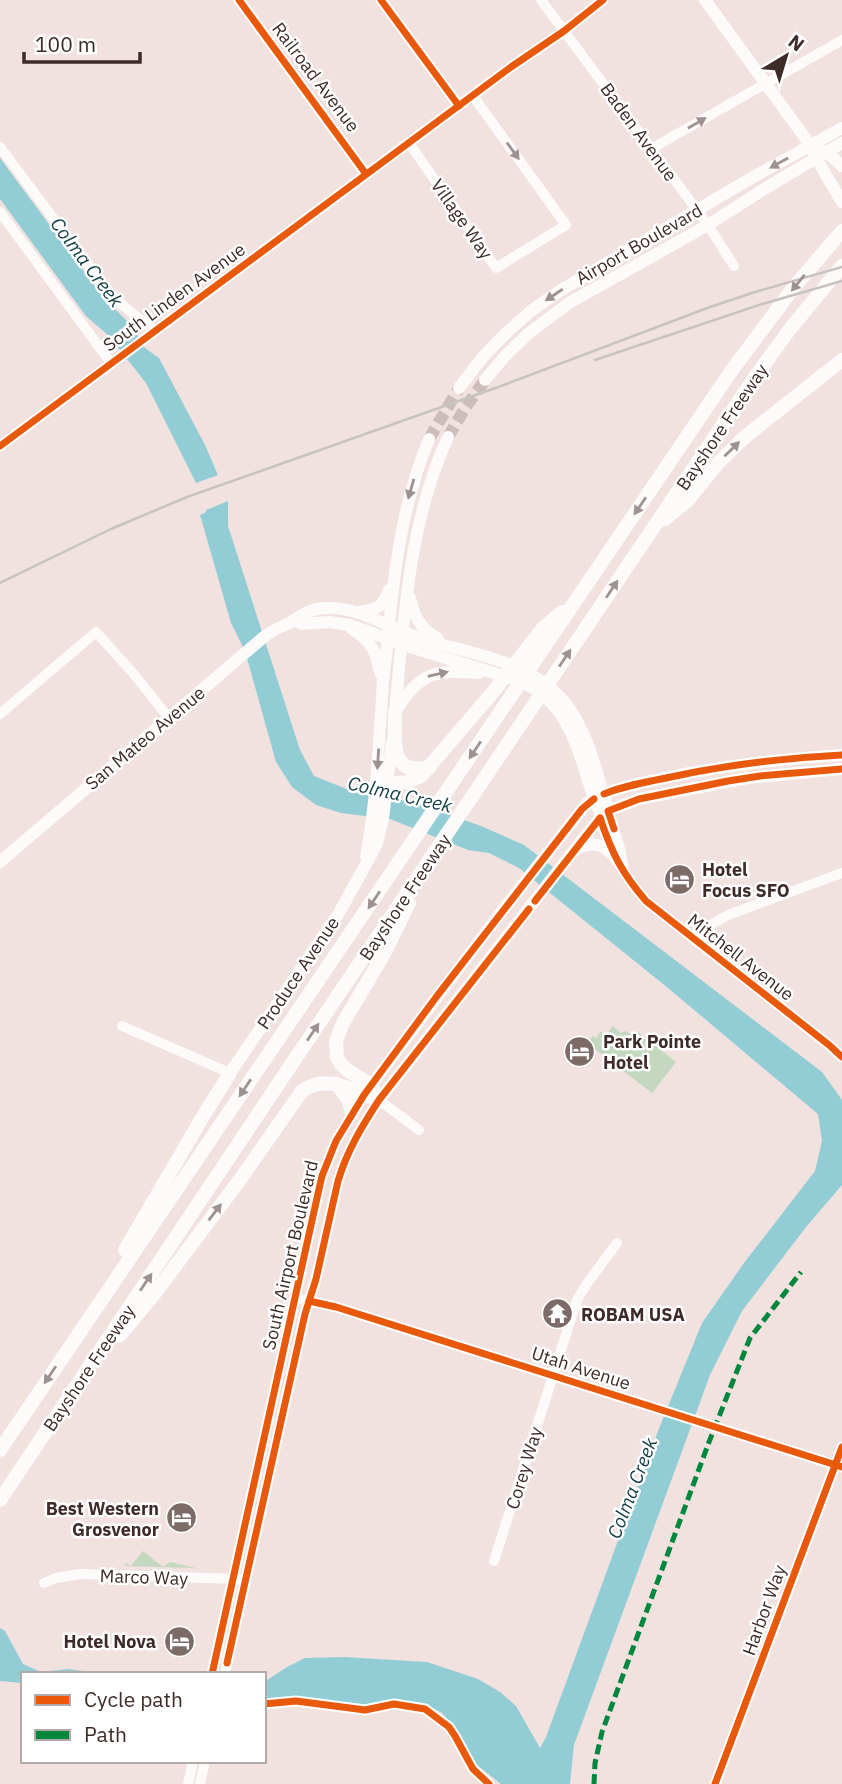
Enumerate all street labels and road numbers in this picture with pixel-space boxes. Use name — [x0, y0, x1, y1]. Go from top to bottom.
street label: Railroad Avenue — [267, 18, 365, 136]
street label: Baden Avenue — [596, 78, 683, 186]
street label: Village Way — [426, 174, 498, 264]
street label: Airport Boulevard — [572, 198, 706, 290]
street label: South Linden Avenue — [98, 238, 250, 356]
street label: Bayshore Freeway — [671, 359, 773, 495]
street label: San Mateo Avenue — [80, 681, 210, 795]
street label: Bayshore Freeway — [354, 829, 456, 965]
street label: Mitchell Avenue — [683, 908, 799, 1006]
street label: Produce Avenue — [252, 912, 344, 1034]
street label: South Airport Boulevard — [257, 1158, 323, 1352]
street label: Bayshore Freeway — [38, 1300, 140, 1436]
street label: Utah Avenue — [529, 1341, 634, 1395]
street label: Corey Way — [501, 1424, 547, 1512]
street label: Harbor Way — [737, 1562, 791, 1658]
street label: Marco Way — [99, 1564, 189, 1590]

